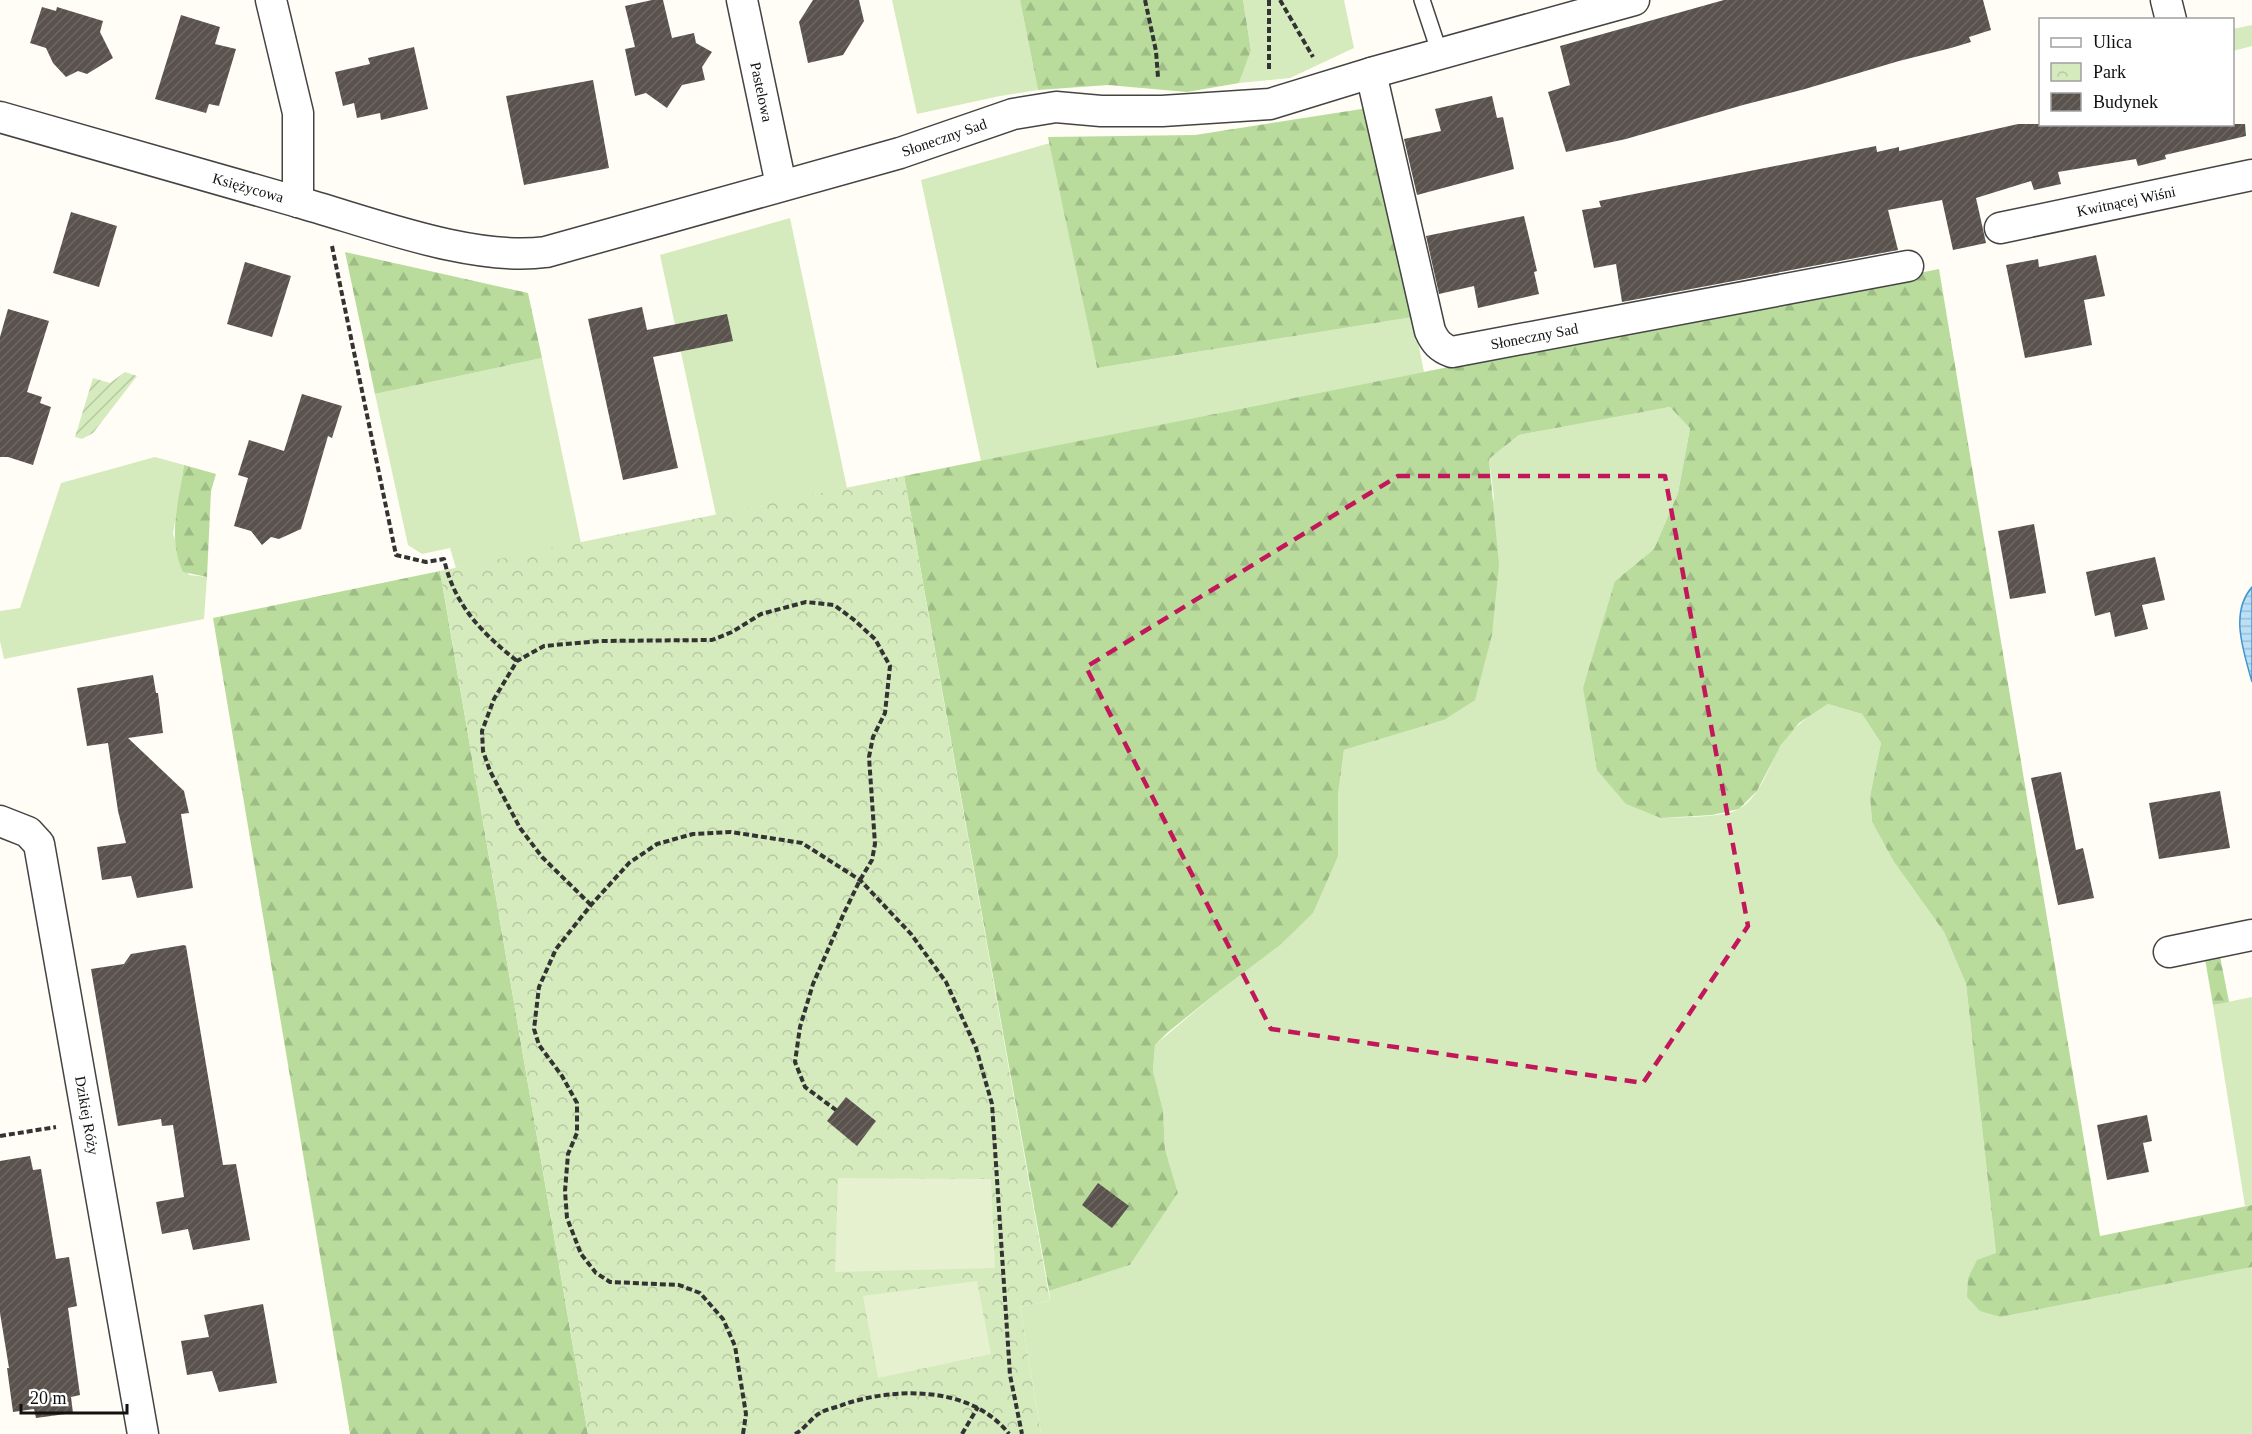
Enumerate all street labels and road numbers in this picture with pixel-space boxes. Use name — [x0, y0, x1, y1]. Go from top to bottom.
street label: Pastelowa — [747, 61, 776, 124]
street label: Słoneczny Sad — [900, 116, 989, 160]
street label: Księżycowa — [211, 170, 286, 206]
street label: Kwitnącej Wiśni — [2075, 183, 2177, 220]
street label: Słoneczny Sad — [1489, 320, 1580, 353]
street label: Dzikiej Róży — [72, 1075, 102, 1157]

